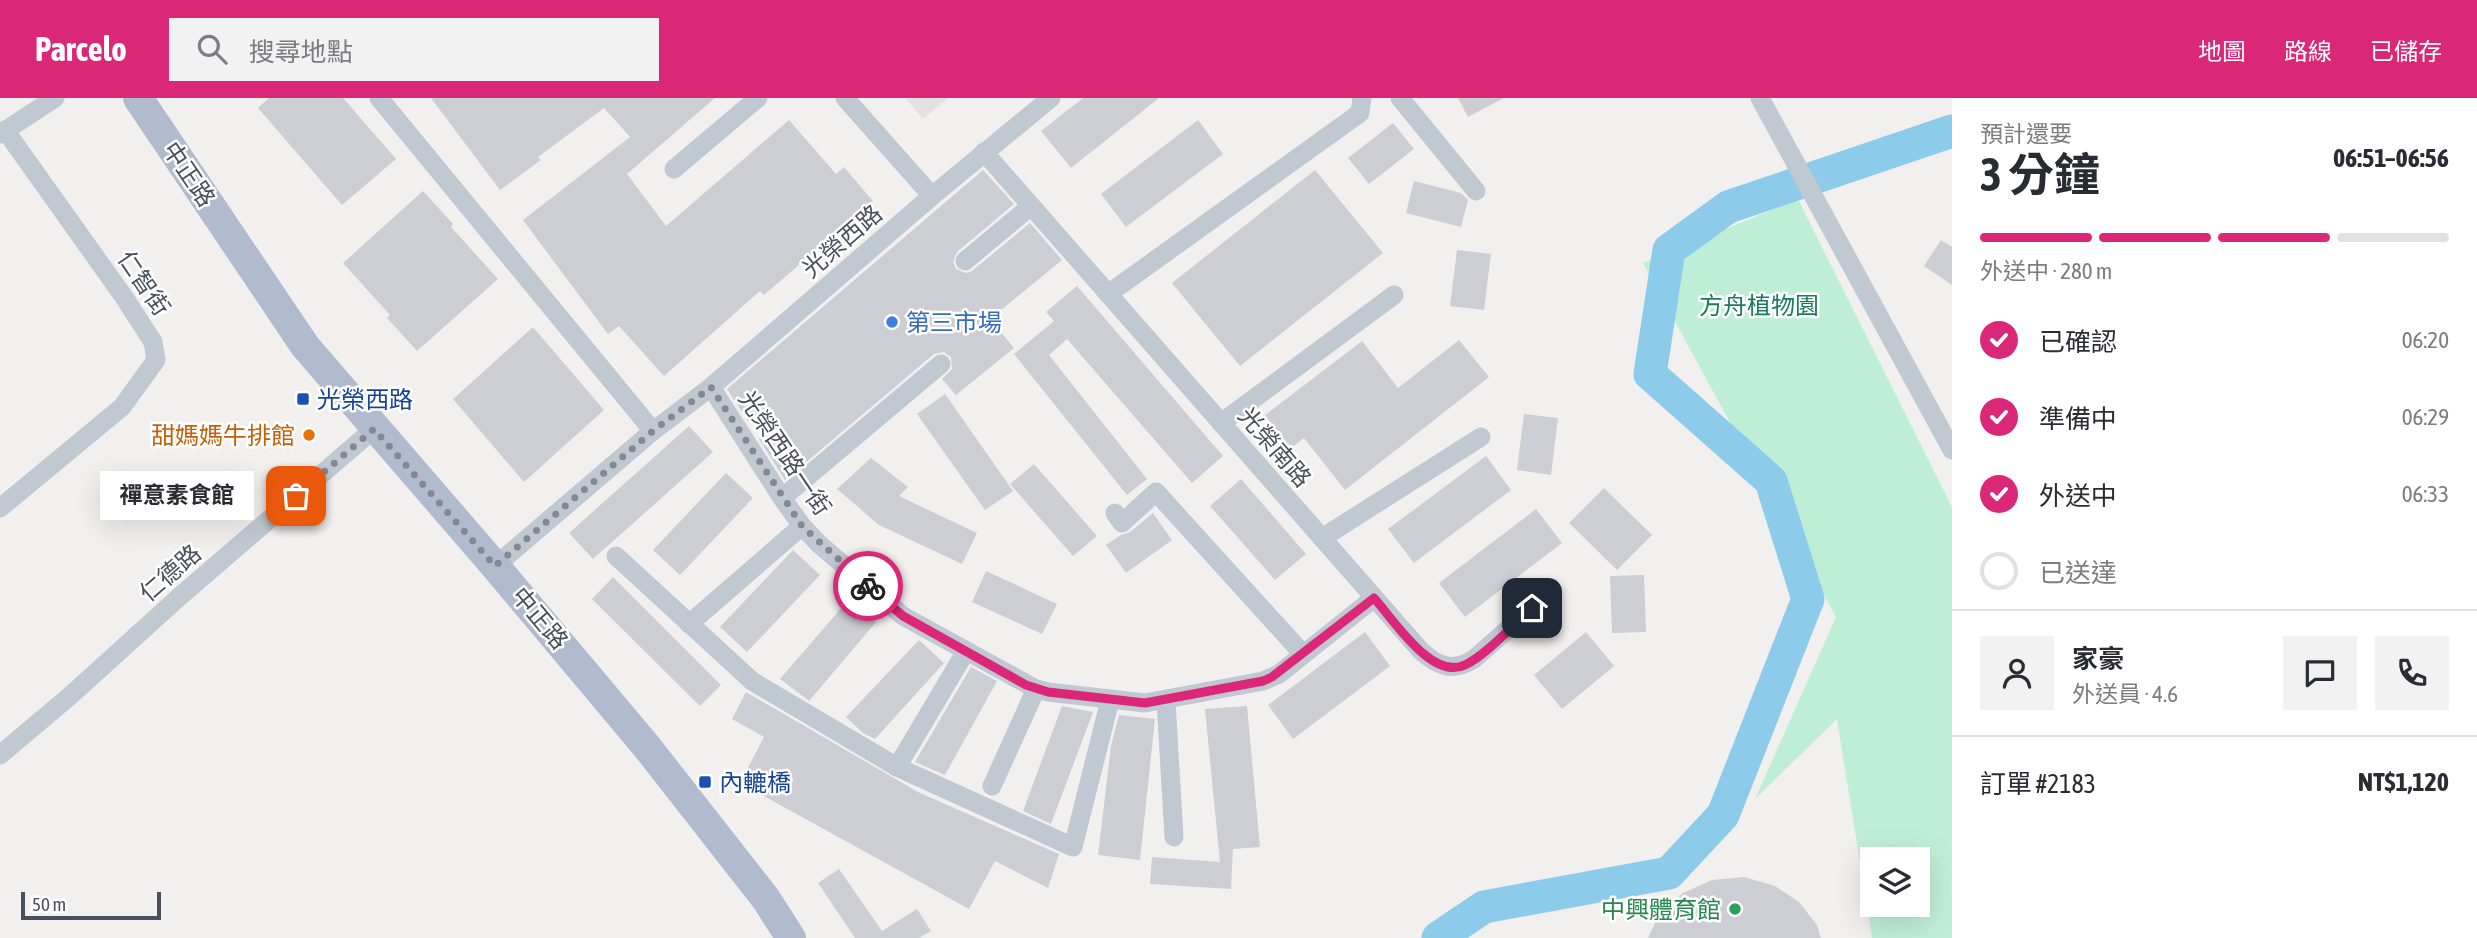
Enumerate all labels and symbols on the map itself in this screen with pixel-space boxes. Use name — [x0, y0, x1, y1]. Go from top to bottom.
street label: 中正路 — [158, 137, 220, 211]
street label: 光榮西路 — [797, 199, 887, 283]
street label: 仁智街 — [113, 246, 175, 320]
park label: 方舟植物園 — [1699, 292, 1819, 319]
place label: 第三市場 — [906, 309, 1002, 336]
marker: 第三市場 — [884, 314, 900, 330]
place label: 光榮西路 — [317, 386, 413, 413]
street label: 光榮西路一街 — [734, 386, 836, 520]
marker: 光榮西路 — [295, 391, 311, 407]
street label: 光榮南路 — [1233, 402, 1317, 492]
place label: 甜媽媽牛排館 — [151, 422, 295, 449]
marker: 甜媽媽牛排館 — [301, 427, 317, 443]
pin — [266, 466, 326, 526]
callout: 禪意素食館 — [100, 472, 254, 520]
street label: 仁德路 — [134, 539, 206, 607]
courier — [833, 551, 903, 621]
pin — [1502, 578, 1562, 638]
street label: 中正路 — [507, 582, 573, 654]
place label: 內轆橋 — [719, 769, 791, 796]
marker: 內轆橋 — [697, 774, 713, 790]
scale bar — [21, 889, 161, 921]
place label: 中興體育館 — [1601, 896, 1721, 923]
marker: 中興體育館 — [1727, 901, 1743, 917]

